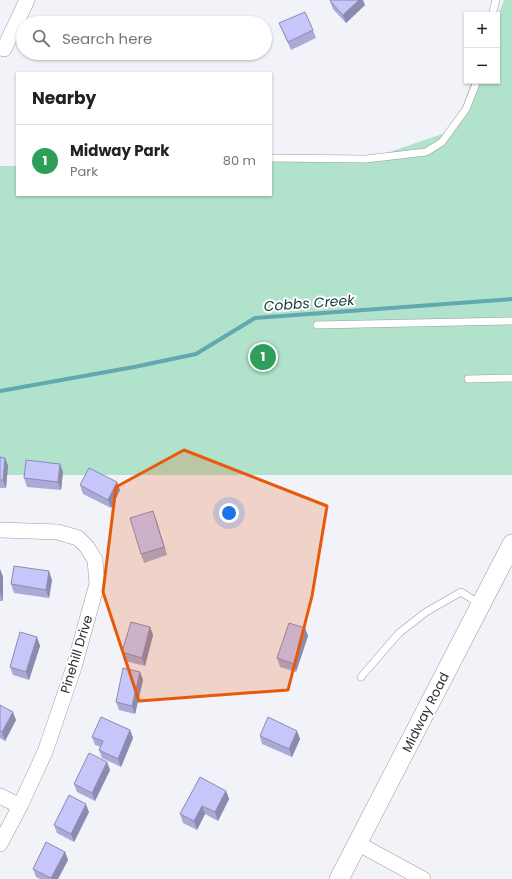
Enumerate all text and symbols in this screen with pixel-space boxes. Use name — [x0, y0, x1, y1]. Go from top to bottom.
map controls — [464, 12, 500, 84]
button: + — [464, 12, 500, 48]
search box — [16, 16, 272, 60]
icon: search — [30, 27, 52, 49]
text: Search here — [62, 28, 152, 49]
button: − — [464, 48, 500, 84]
text: Nearby — [32, 86, 96, 110]
text: Midway Park — [70, 140, 169, 161]
text: 1 — [43, 151, 47, 170]
text: 80 m — [223, 151, 256, 170]
text: Park — [70, 162, 98, 181]
water label: Cobbs Creek — [263, 290, 356, 316]
pin: 1 — [250, 342, 276, 372]
your location — [219, 503, 239, 523]
street label: Pinehill Drive — [56, 613, 97, 696]
street label: Midway Road — [397, 669, 454, 755]

